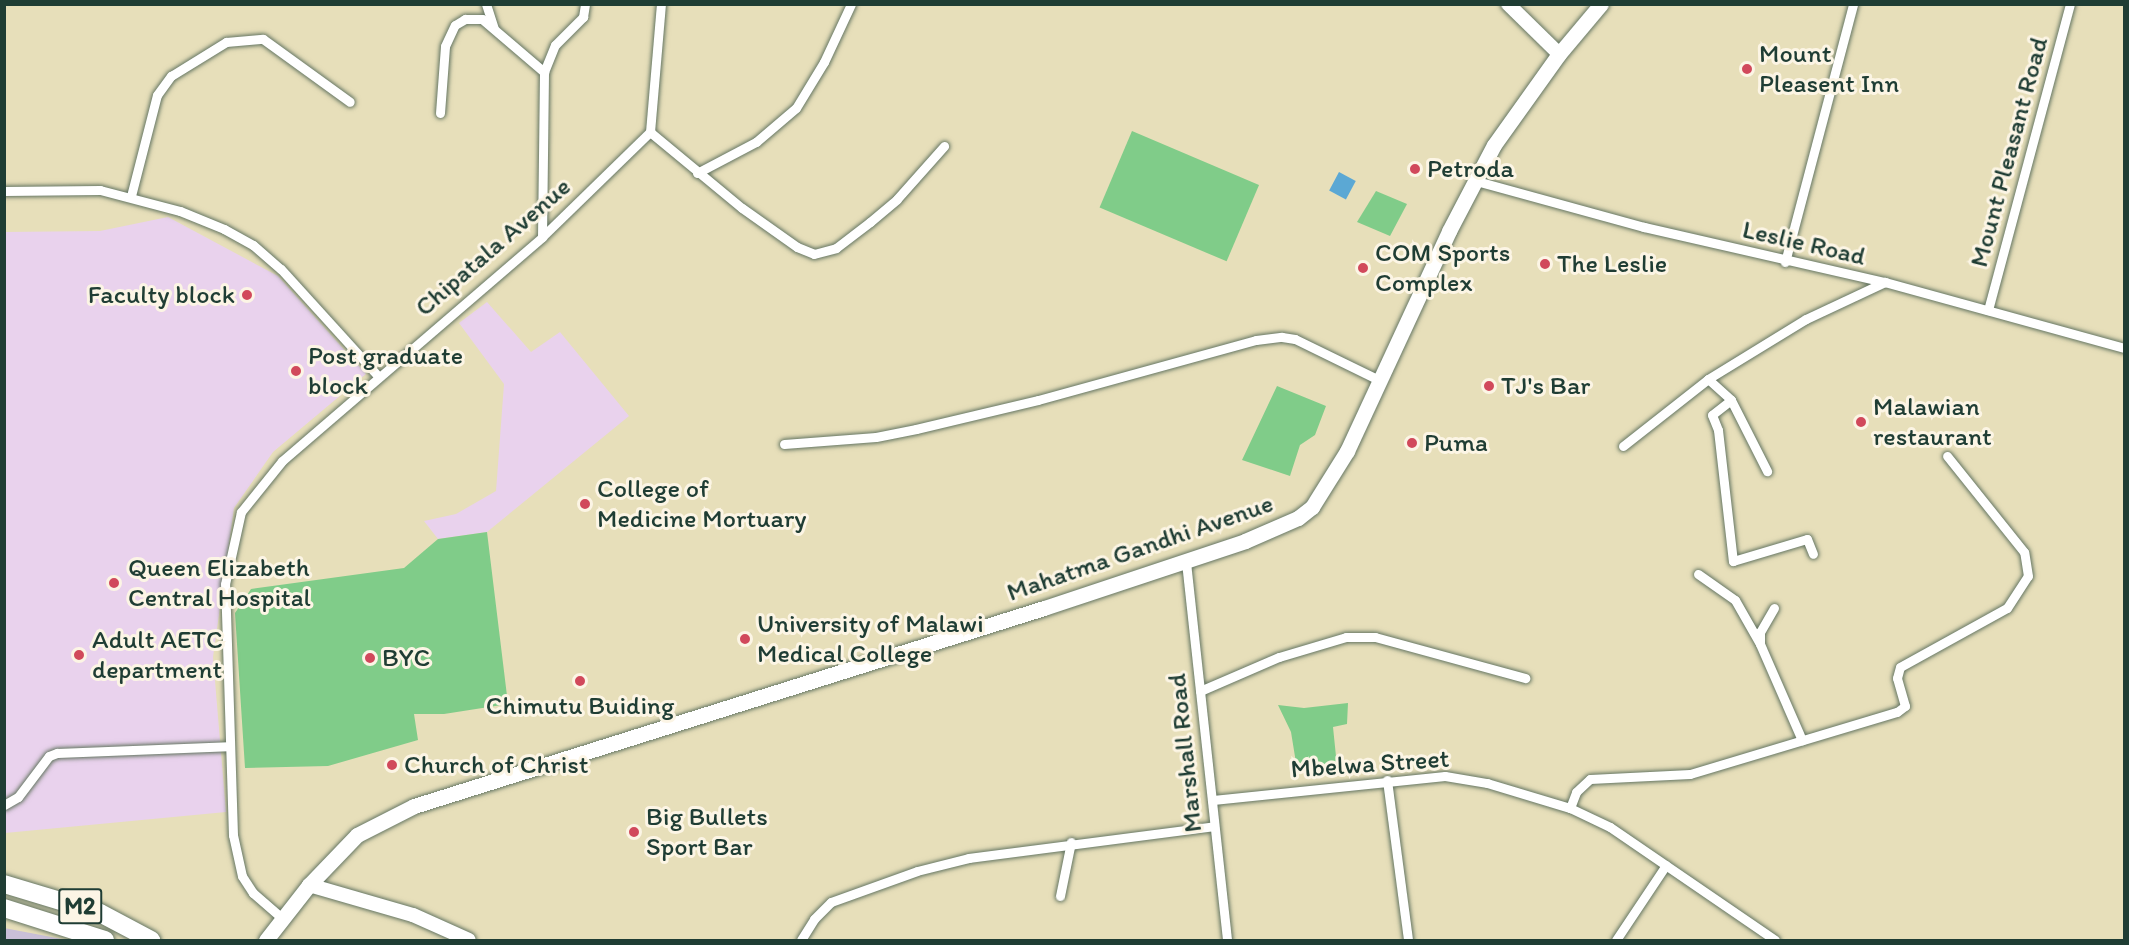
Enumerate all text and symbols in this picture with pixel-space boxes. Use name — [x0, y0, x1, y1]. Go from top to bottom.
street label: Mount Pleasant Road — [1963, 33, 2055, 271]
place label: Mount Pleasent Inn — [1759, 38, 1899, 100]
marker: Mount Pleasent Inn — [1740, 62, 1754, 76]
place label: Petroda — [1427, 153, 1514, 185]
marker: Petroda — [1408, 162, 1422, 176]
street label: Chipatala Avenue — [409, 171, 577, 323]
street label: Leslie Road — [1739, 214, 1869, 272]
place label: COM Sports Complex — [1375, 237, 1510, 298]
place label: The Leslie — [1557, 248, 1667, 280]
marker: The Leslie — [1538, 257, 1552, 271]
marker: COM Sports Complex — [1356, 261, 1370, 275]
place label: Faculty block — [88, 279, 235, 311]
marker: Faculty block — [240, 288, 254, 302]
place label: Post graduate block — [308, 340, 463, 402]
marker: Post graduate block — [289, 364, 303, 378]
place label: TJ's Bar — [1501, 370, 1591, 402]
marker: TJ's Bar — [1482, 379, 1496, 393]
place label: Malawian restaurant — [1873, 391, 1992, 452]
marker: Malawian restaurant — [1854, 415, 1868, 429]
place label: Puma — [1424, 427, 1488, 459]
marker: Puma — [1405, 436, 1419, 450]
place label: College of Medicine Mortuary — [597, 473, 806, 534]
street label: Mahatma Gandhi Avenue — [1003, 488, 1277, 608]
marker: College of Medicine Mortuary — [578, 497, 592, 511]
place label: Queen Elizabeth Central Hospital — [128, 552, 311, 614]
marker: Queen Elizabeth Central Hospital — [105, 574, 123, 592]
place label: University of Malawi Medical College — [757, 608, 984, 670]
place label: Adult AETC department — [92, 624, 223, 686]
marker: University of Malawi Medical College — [738, 632, 752, 646]
place label: BYC — [382, 642, 430, 674]
marker: Adult AETC department — [70, 646, 88, 664]
marker: BYC — [363, 651, 377, 665]
street label: Marshall Road — [1161, 672, 1209, 834]
marker: Chimutu Buiding — [573, 674, 587, 688]
place label: Chimutu Buiding — [486, 690, 674, 722]
street label: Mbelwa Street — [1290, 743, 1450, 785]
place label: Church of Christ — [404, 749, 588, 781]
marker: Church of Christ — [385, 758, 399, 772]
place label: Big Bullets Sport Bar — [646, 801, 768, 862]
marker: Big Bullets Sport Bar — [627, 825, 641, 839]
road number: M2 — [58, 885, 103, 927]

